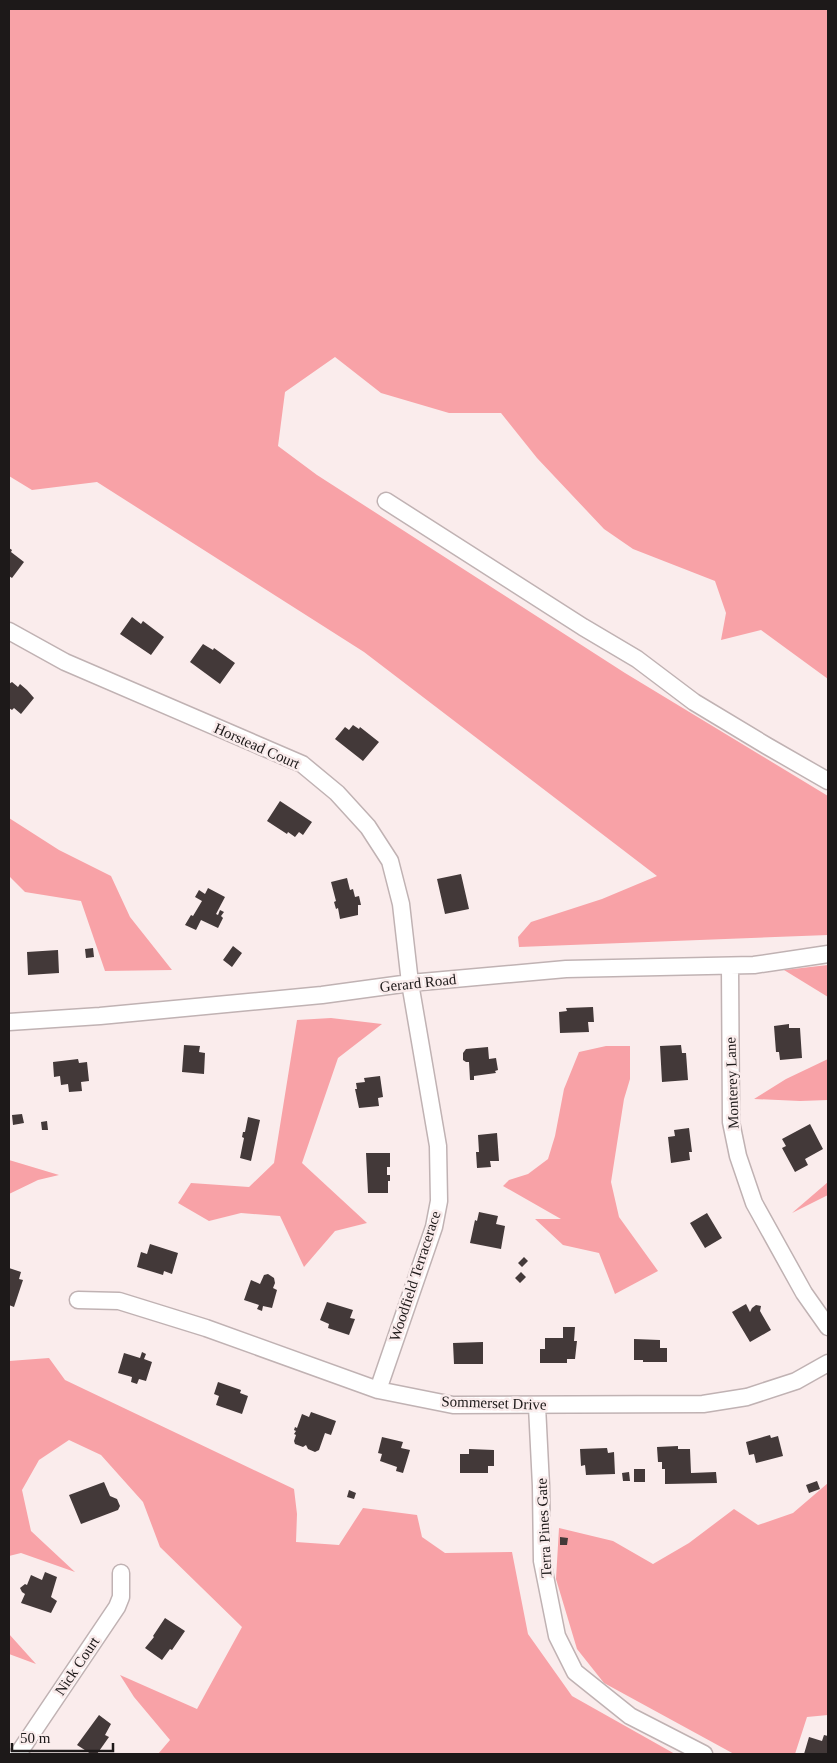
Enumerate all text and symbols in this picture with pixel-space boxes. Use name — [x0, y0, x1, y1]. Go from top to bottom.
street label: Horstead Court — [212, 720, 303, 772]
street label: Gerard Road — [379, 971, 458, 995]
street label: Monterey Lane — [722, 1036, 742, 1129]
street label: Woodfield Terracerace — [386, 1208, 444, 1343]
street label: Sommerset Drive — [441, 1393, 547, 1413]
street label: Terra Pines Gate — [533, 1477, 555, 1578]
street label: Nick Court — [52, 1633, 103, 1698]
scale bar — [12, 1720, 114, 1752]
text: 50 m — [20, 1730, 51, 1746]

